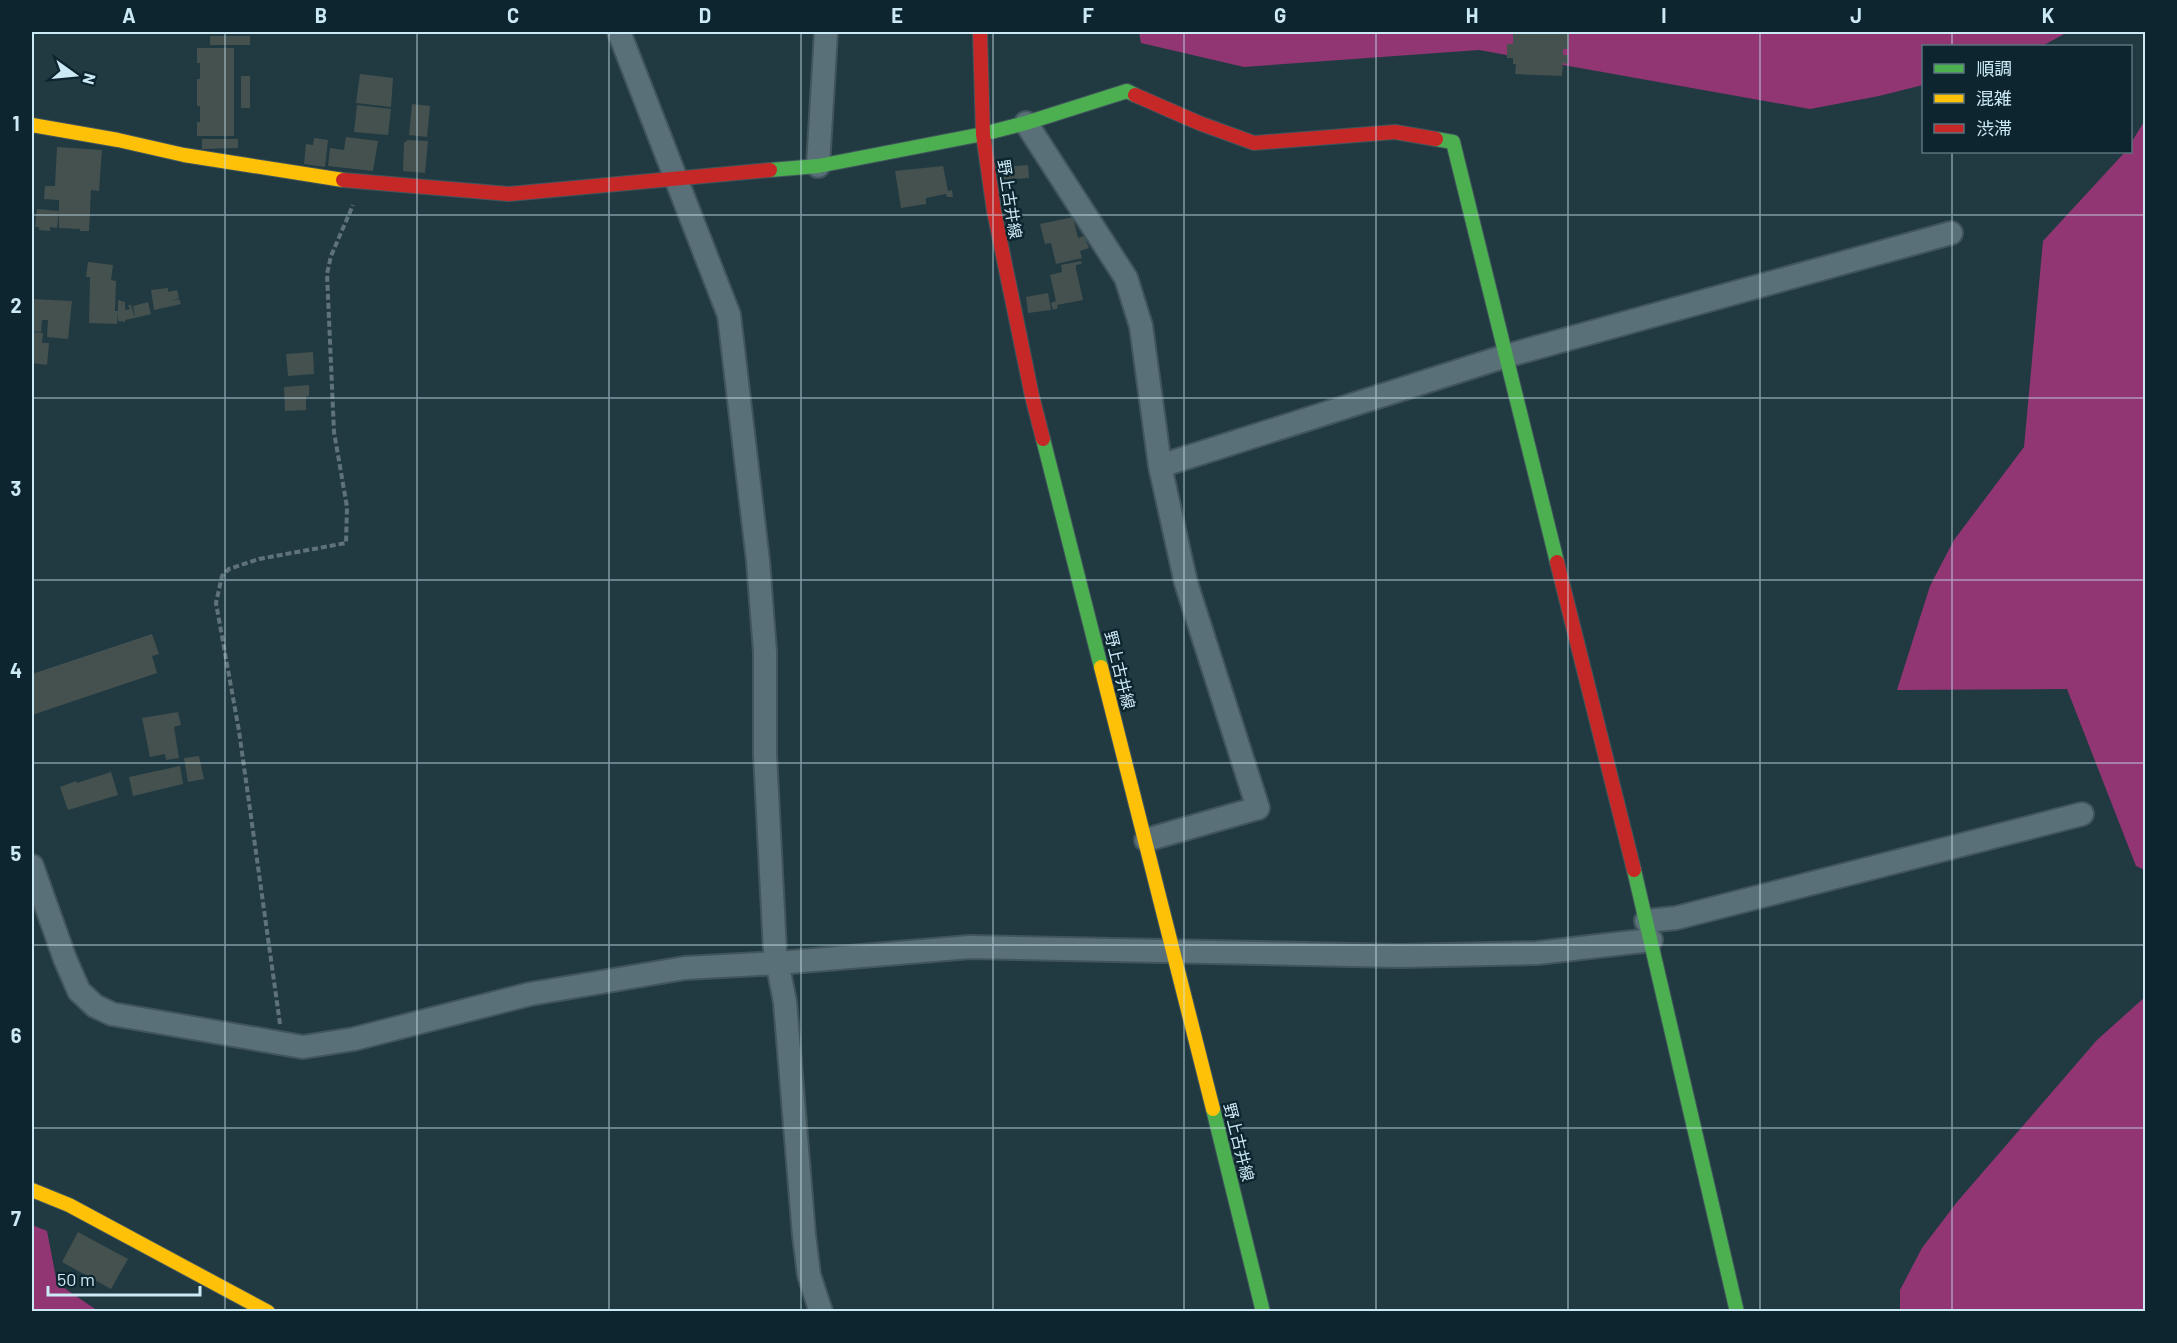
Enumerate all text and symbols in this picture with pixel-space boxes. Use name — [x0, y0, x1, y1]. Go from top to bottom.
text: A — [122, 3, 136, 27]
text: B — [315, 3, 327, 27]
text: C — [507, 3, 519, 27]
text: D — [699, 3, 711, 27]
text: E — [891, 3, 903, 27]
text: F — [1082, 3, 1094, 27]
text: G — [1274, 3, 1286, 27]
text: H — [1466, 3, 1478, 27]
text: I — [1661, 3, 1667, 27]
text: J — [1850, 3, 1862, 27]
text: K — [2042, 3, 2055, 27]
north arrow — [45, 45, 105, 105]
legend — [1922, 45, 2132, 153]
text: 順調 — [1976, 57, 2012, 79]
text: N — [79, 71, 101, 87]
text: 混雑 — [1976, 87, 2012, 109]
text: 1 — [12, 111, 20, 135]
text: 渋滞 — [1976, 117, 2012, 139]
street label: 野上古井線 — [995, 158, 1026, 240]
text: 2 — [10, 293, 22, 317]
text: 3 — [11, 476, 21, 500]
street label: 野上古井線 — [1102, 629, 1139, 711]
text: 4 — [10, 658, 22, 682]
text: 5 — [11, 841, 22, 865]
text: 6 — [11, 1023, 22, 1047]
street label: 野上古井線 — [1221, 1101, 1258, 1183]
text: 7 — [11, 1206, 21, 1230]
scale bar — [48, 1259, 200, 1297]
text: 50 m — [57, 1268, 95, 1290]

